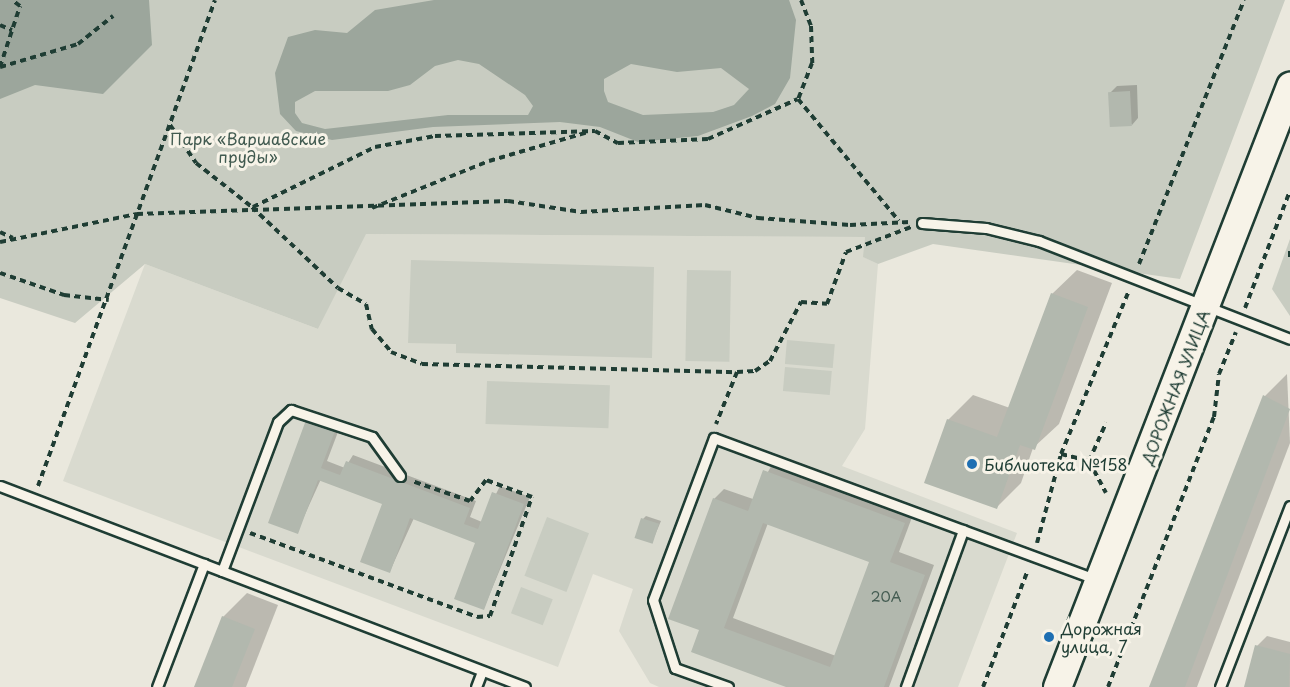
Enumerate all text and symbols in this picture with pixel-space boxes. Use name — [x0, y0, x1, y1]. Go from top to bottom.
park label: Парк «Варшавские пруды» — [170, 128, 326, 166]
street label: ДОРОЖНАЯ УЛИЦА — [1137, 307, 1213, 467]
place label: Библиотека №158 — [984, 454, 1127, 474]
marker: Библиотека №158 — [965, 457, 979, 471]
house number: 20А — [871, 589, 901, 605]
place label: Дорожная улица, 7 — [1061, 618, 1142, 656]
marker: Дорожная улица, 7 — [1042, 630, 1056, 644]

